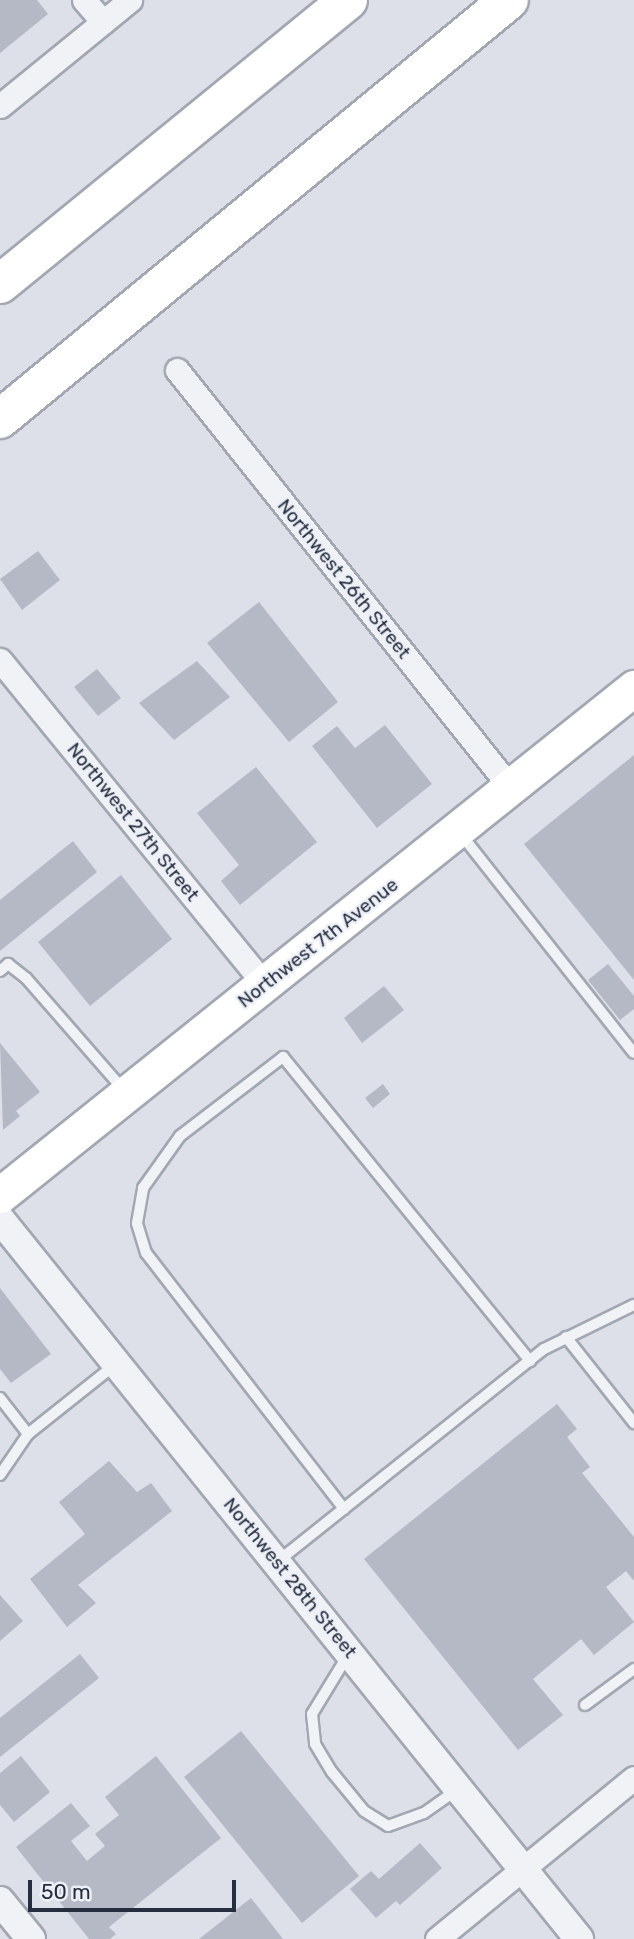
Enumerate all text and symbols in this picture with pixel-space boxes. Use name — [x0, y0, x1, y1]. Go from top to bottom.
street label: Northwest 26th Street — [273, 495, 415, 663]
street label: Northwest 27th Street — [62, 738, 204, 906]
street label: Northwest 7th Avenue — [233, 873, 403, 1013]
street label: Northwest 28th Street — [218, 1493, 362, 1663]
scale bar — [32, 1866, 240, 1910]
text: 50 m — [41, 1879, 91, 1904]

